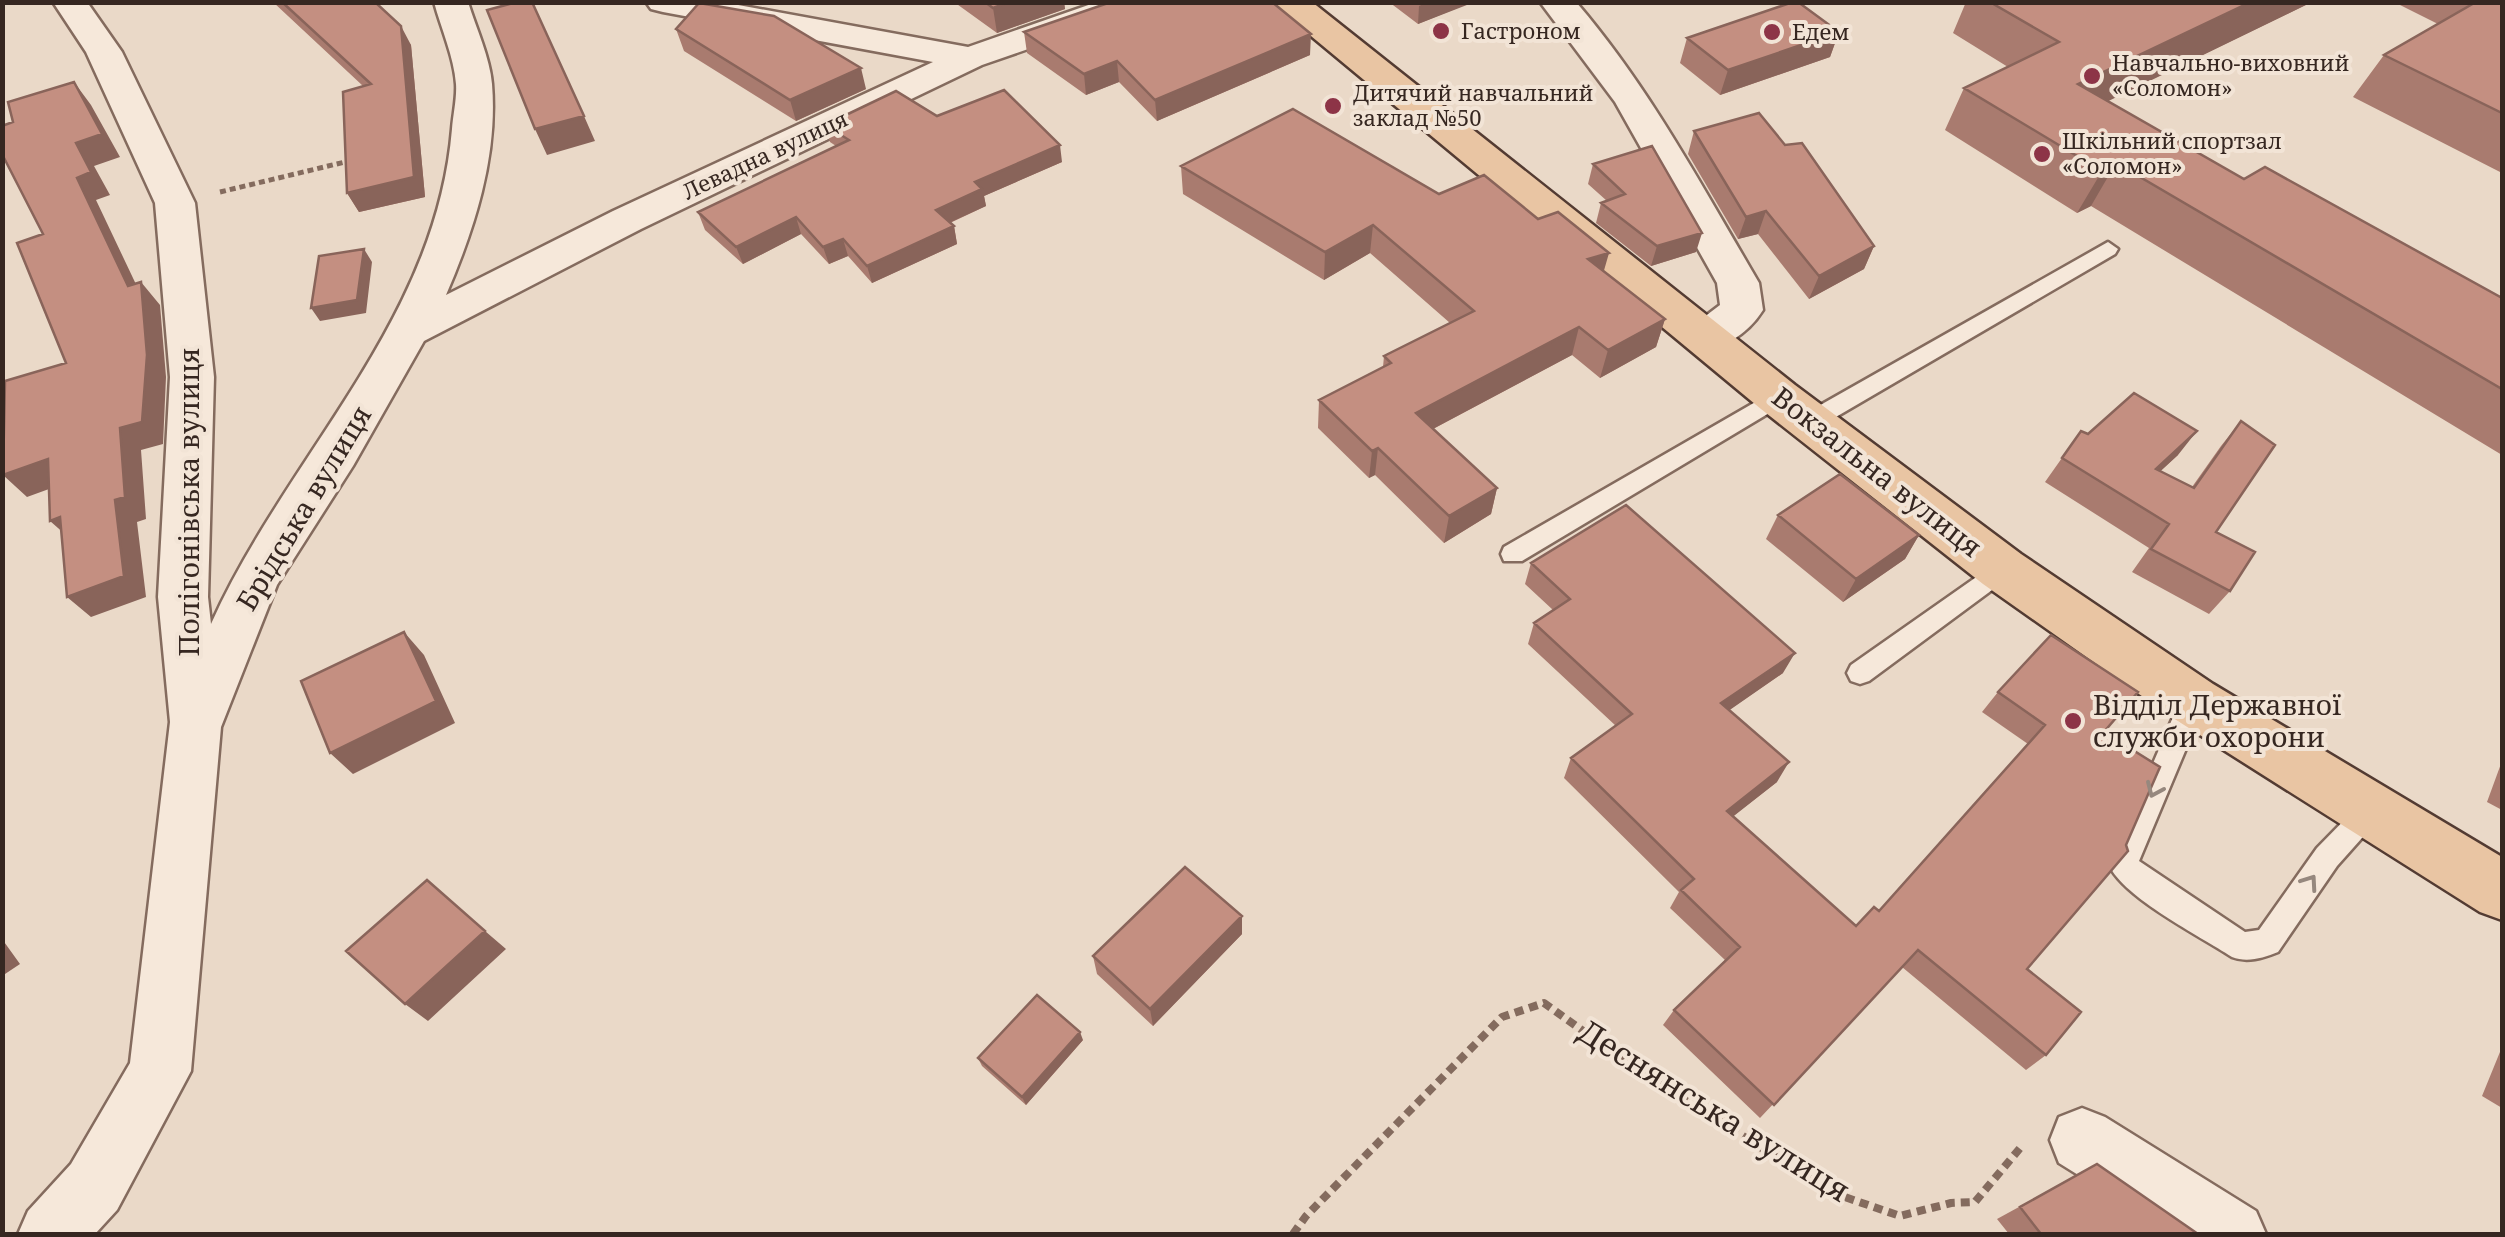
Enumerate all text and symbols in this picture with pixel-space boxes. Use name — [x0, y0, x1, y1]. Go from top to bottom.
place label: Гастроном — [1461, 15, 1581, 45]
place label: Едем — [1792, 16, 1849, 46]
marker: Гастроном — [1430, 20, 1452, 42]
marker: Едем — [1761, 21, 1783, 43]
place label: Навчально-виховний «Соломон» — [2112, 47, 2349, 102]
marker: Навчально-виховний «Соломон» — [2081, 65, 2103, 87]
place label: Дитячий навчальний заклад №50 — [1353, 77, 1593, 132]
marker: Дитячий навчальний заклад №50 — [1322, 95, 1344, 117]
street label: Левадна вулиця — [677, 103, 852, 206]
place label: Шкільний спортзал «Соломон» — [2062, 125, 2282, 180]
marker: Шкільний спортзал «Соломон» — [2031, 143, 2053, 165]
street label: Полігонівська вулиця — [169, 348, 207, 656]
street label: Вокзальна вулиця — [1765, 377, 1990, 565]
street label: Брідська вулиця — [227, 398, 379, 617]
place label: Відділ Державної служби охорони — [2093, 685, 2342, 755]
marker: Відділ Державної служби охорони — [2062, 710, 2084, 732]
one-way arrow — [2146, 780, 2166, 798]
one-way arrow — [2298, 875, 2316, 893]
street label: Деснянська вулиця — [1571, 1009, 1859, 1211]

